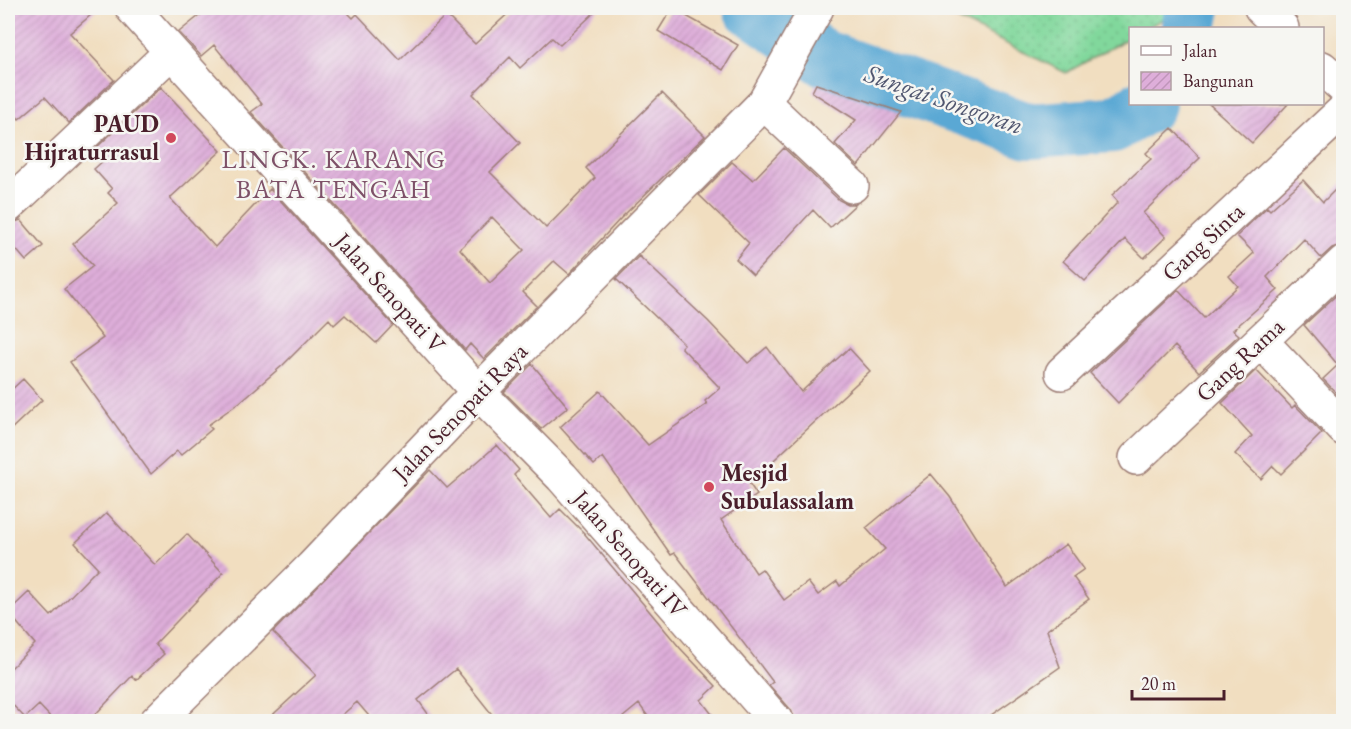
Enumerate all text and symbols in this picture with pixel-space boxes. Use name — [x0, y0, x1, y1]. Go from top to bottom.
legend — [1129, 27, 1324, 105]
text: Jalan — [1181, 39, 1218, 62]
water label: Sungai Songoran — [859, 56, 1028, 142]
text: Bangunan — [1183, 69, 1254, 92]
place label: PAUD Hijraturrasul — [25, 108, 159, 168]
marker: PAUD Hijraturrasul — [164, 131, 178, 145]
district label: LINGK. KARANG BATA TENGAH — [222, 142, 446, 206]
street label: Gang Sinta — [1155, 195, 1251, 288]
street label: Jalan Senopati V — [327, 225, 453, 360]
street label: Gang Rama — [1189, 311, 1291, 408]
street label: Jalan Senopati Raya — [384, 335, 534, 489]
place label: Mesjid Subulassalam — [721, 457, 854, 516]
marker: Mesjid Subulassalam — [702, 480, 716, 494]
street label: Jalan Senopati IV — [565, 482, 695, 625]
scale bar — [1132, 663, 1224, 701]
text: 20 m — [1141, 672, 1176, 695]

